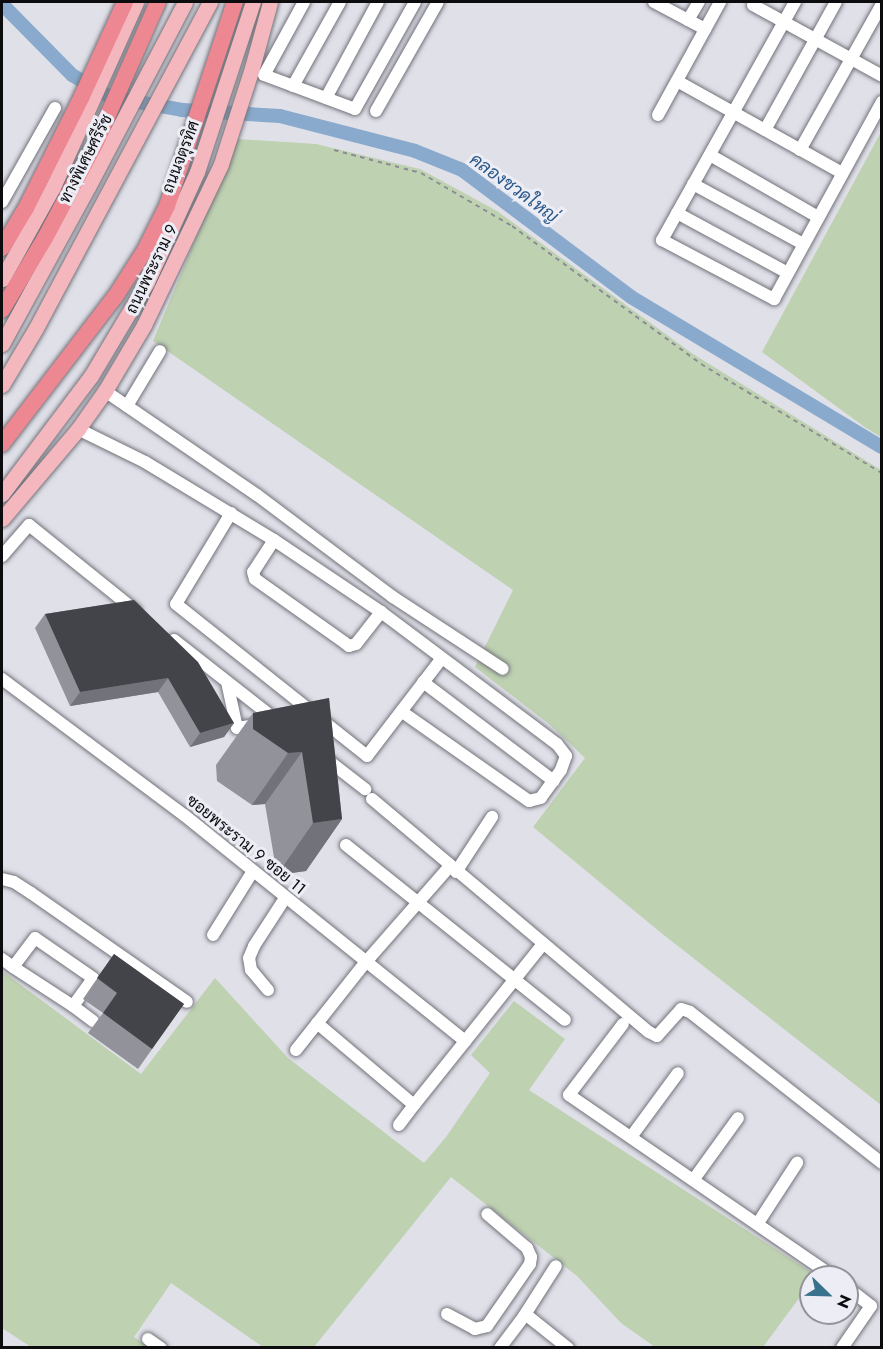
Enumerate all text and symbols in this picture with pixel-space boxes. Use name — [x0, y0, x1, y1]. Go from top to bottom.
street label: ทางพิเศษศรีรัช — [55, 111, 117, 207]
street label: ถนนจตุรทิศ — [158, 118, 204, 196]
water label: คลองชวดใหญ่ — [466, 149, 562, 227]
street label: ถนนพระราม 9 — [122, 221, 182, 317]
street label: ซอยพระราม 9 ซอย 11 — [182, 791, 310, 899]
north arrow — [799, 1265, 859, 1325]
text: N — [831, 1291, 857, 1312]

